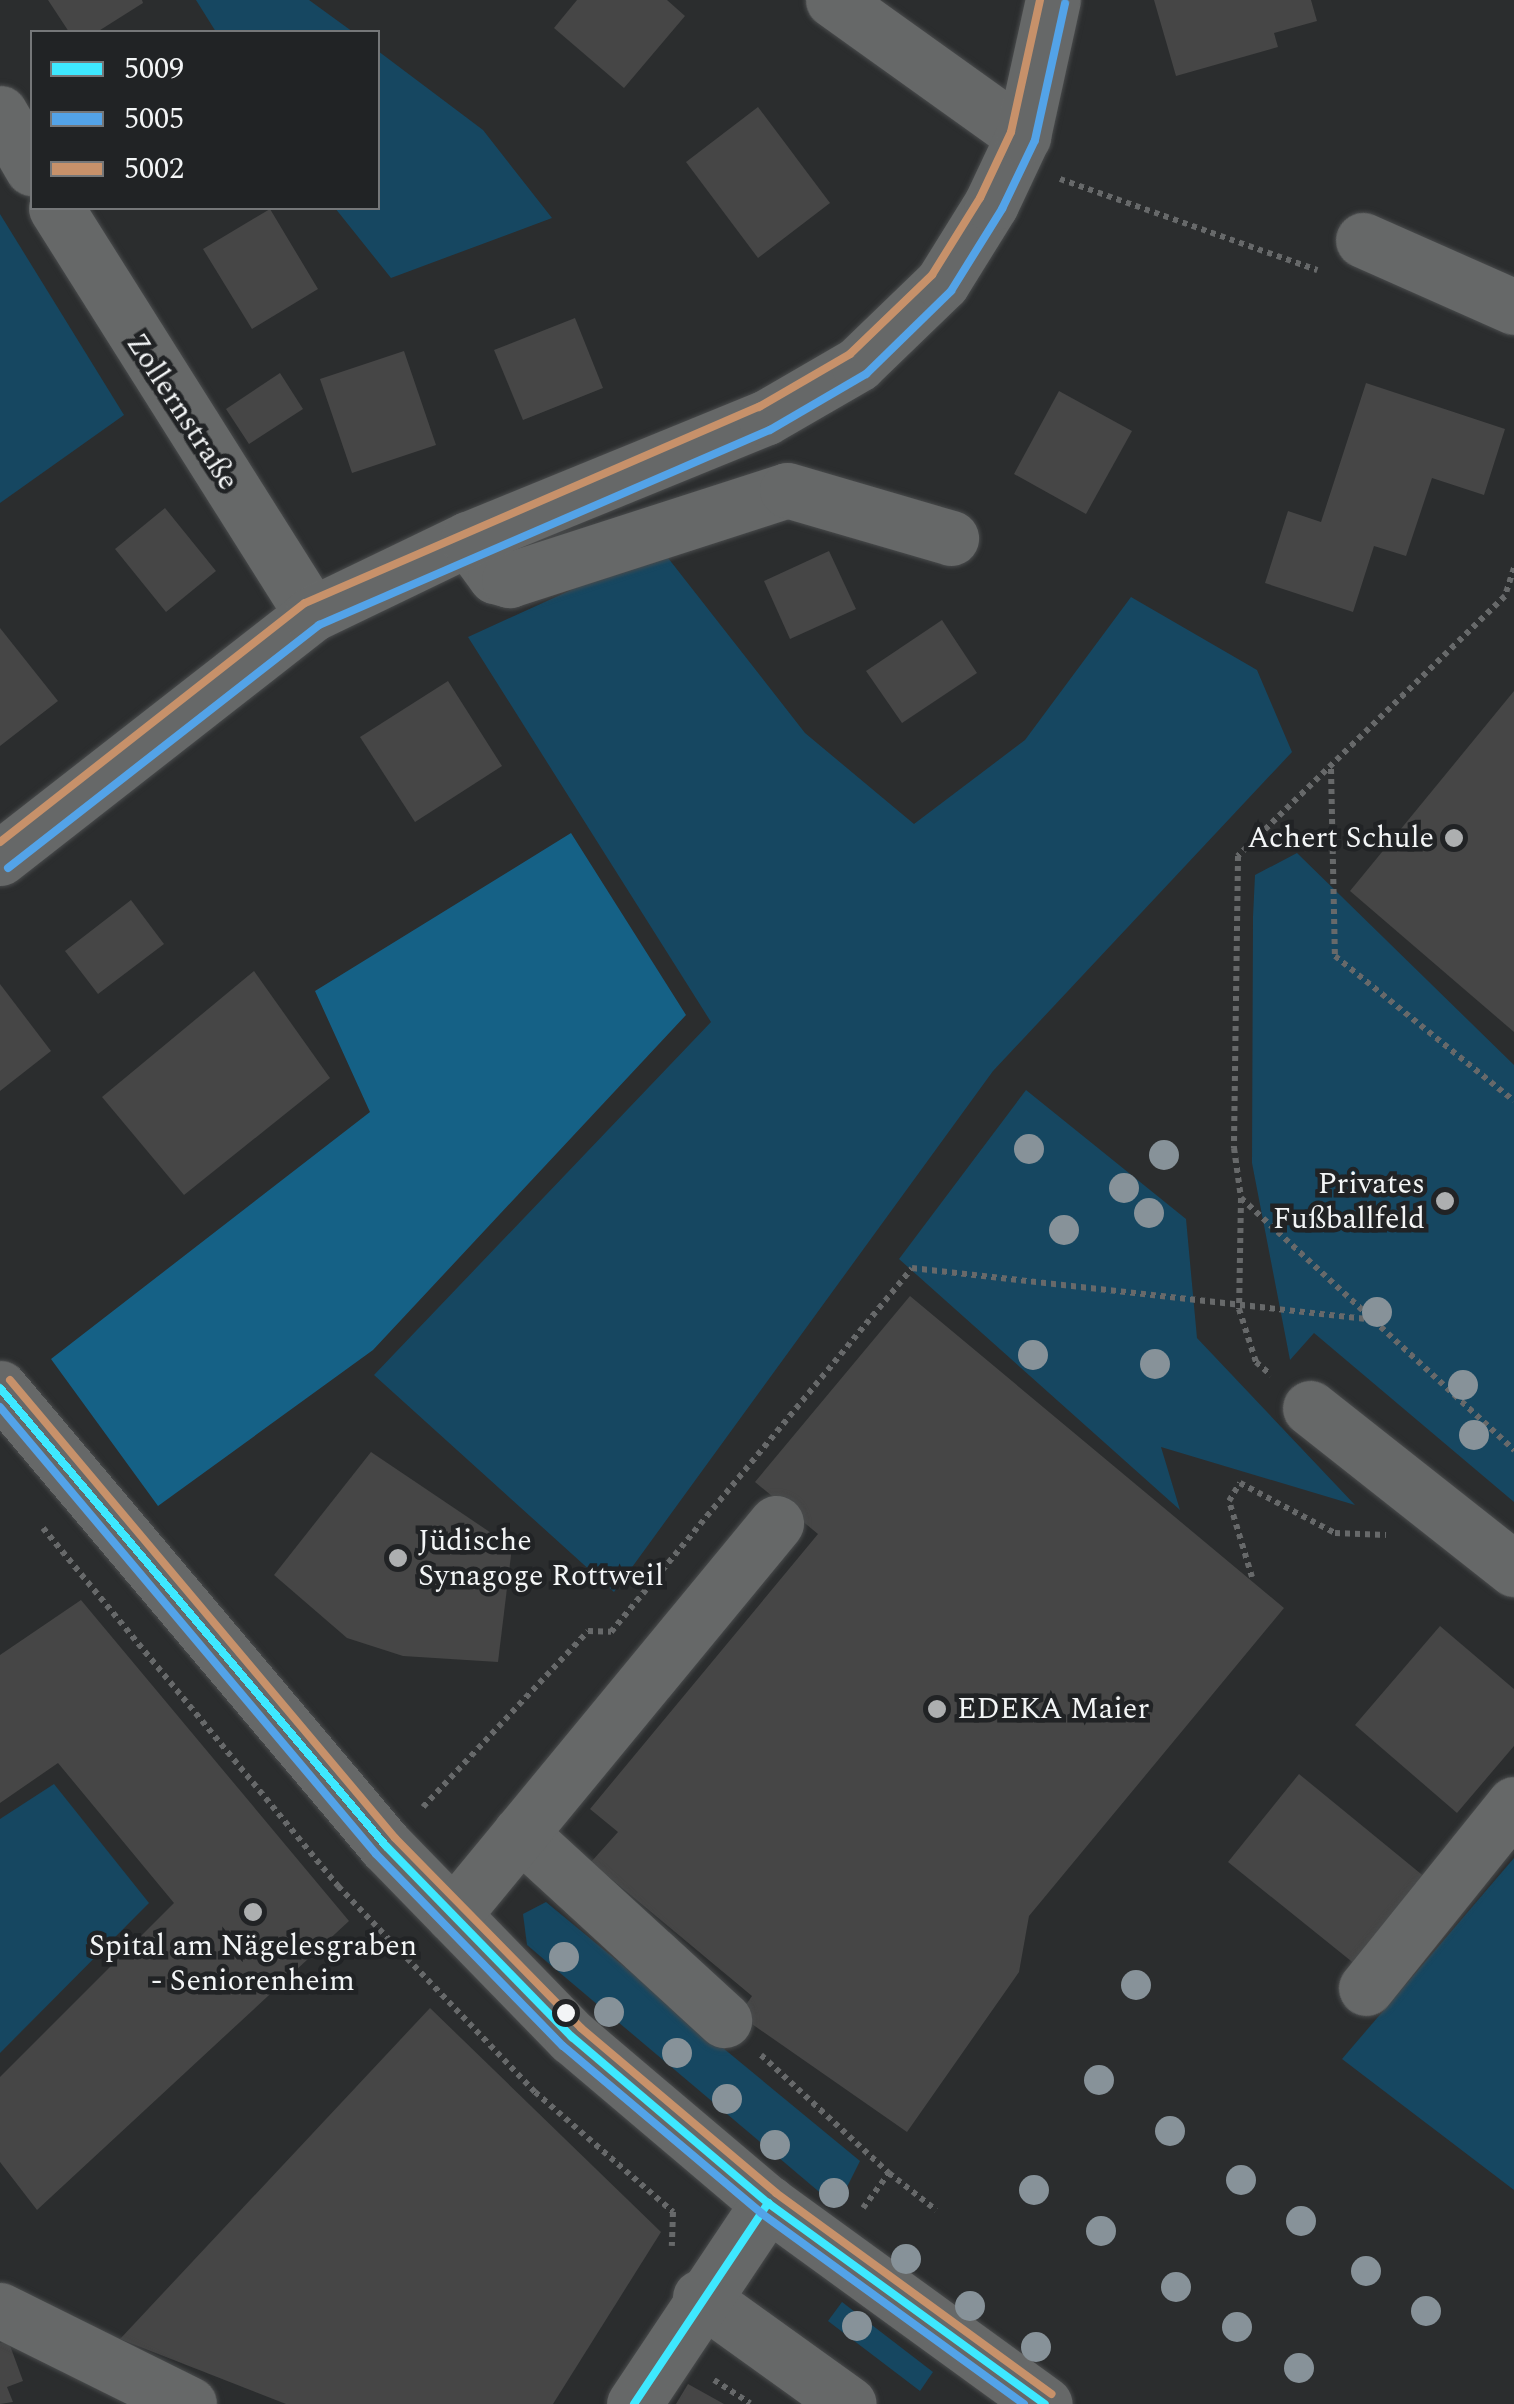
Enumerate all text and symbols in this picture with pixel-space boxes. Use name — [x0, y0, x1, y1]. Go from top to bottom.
legend — [30, 30, 380, 210]
text: 5009 — [124, 46, 184, 92]
text: 5005 — [124, 96, 184, 142]
text: 5002 — [124, 146, 184, 192]
street label: Zollernstraße — [118, 327, 246, 497]
place label: Achert Schule — [1247, 820, 1434, 856]
marker: Achert Schule — [1443, 827, 1465, 849]
place label: Privates Fußballfeld — [1273, 1166, 1425, 1236]
marker: Privates Fußballfeld — [1434, 1190, 1456, 1212]
place label: Jüdische Synagoge Rottweil — [418, 1523, 664, 1594]
marker: Jüdische Synagoge Rottweil — [387, 1547, 409, 1569]
place label: EDEKA Maier — [957, 1691, 1149, 1727]
marker: EDEKA Maier — [926, 1698, 948, 1720]
marker: Spital am Nägelesgraben - Seniorenheim — [242, 1901, 264, 1923]
place label: Spital am Nägelesgraben - Seniorenheim — [89, 1928, 417, 1998]
unlabelled marker — [556, 2003, 576, 2023]

